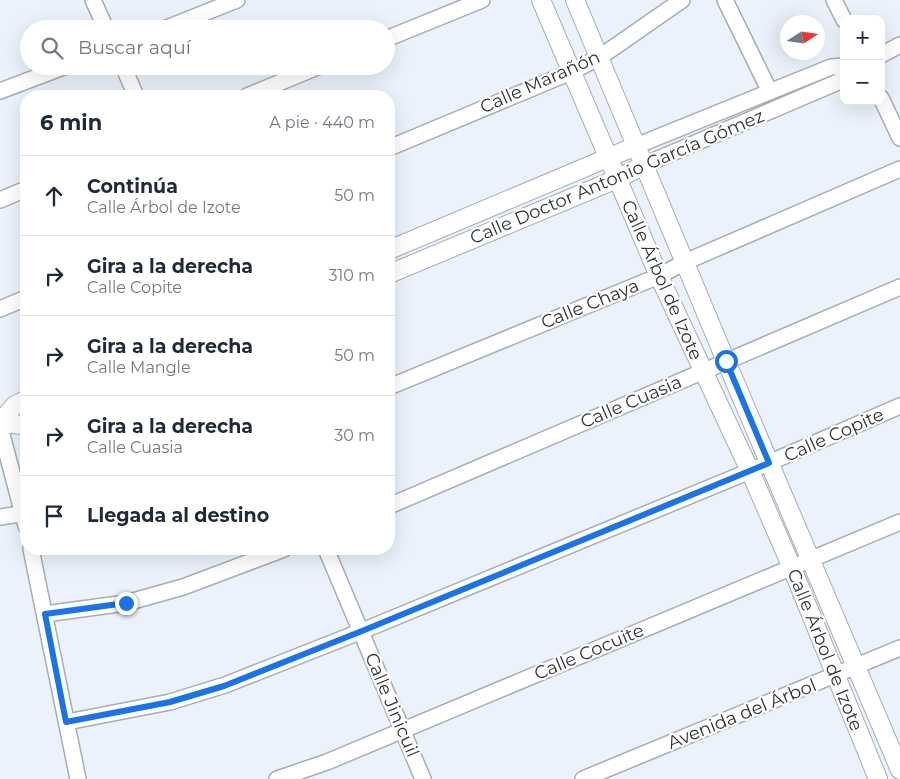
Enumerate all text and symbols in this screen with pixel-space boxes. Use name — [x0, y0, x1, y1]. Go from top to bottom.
north arrow — [780, 15, 825, 60]
map controls — [840, 15, 885, 105]
button: + — [840, 15, 885, 60]
search box — [20, 20, 395, 75]
icon: search — [38, 34, 66, 62]
text: Buscar aquí — [78, 36, 191, 59]
street label: Calle Marañón — [477, 46, 603, 118]
button: − — [840, 60, 885, 105]
street label: Calle Doctor Antonio García Gómez — [467, 105, 767, 249]
text: 6 min — [40, 110, 102, 135]
text: A pie · 440 m — [269, 113, 375, 132]
text: Continúa — [87, 175, 178, 198]
icon: ahead — [40, 182, 68, 210]
text: 50 m — [334, 186, 375, 205]
street label: Calle Árbol de Izote — [617, 197, 707, 364]
text: Calle Árbol de Izote — [87, 198, 241, 217]
text: Gira a la derecha — [87, 255, 253, 278]
icon: right — [40, 262, 68, 290]
text: 310 m — [328, 266, 375, 285]
street label: Calle Chaya — [538, 274, 642, 334]
text: Calle Copite — [87, 278, 182, 297]
text: Gira a la derecha — [87, 335, 253, 358]
icon: right — [40, 342, 68, 370]
text: 50 m — [334, 346, 375, 365]
route start — [715, 350, 738, 373]
text: Calle Mangle — [87, 358, 191, 377]
street label: Calle Cuasia — [577, 371, 685, 433]
street label: Calle Copite — [781, 403, 887, 467]
text: Gira a la derecha — [87, 415, 253, 438]
icon: right — [40, 422, 68, 450]
text: 30 m — [334, 426, 375, 445]
text: Calle Cuasia — [87, 438, 183, 457]
icon: arrive — [40, 502, 68, 530]
text: Llegada al destino — [87, 504, 269, 527]
street label: Calle Árbol de Izote — [782, 566, 868, 734]
route end — [115, 592, 138, 615]
street label: Calle Cocuite — [531, 619, 647, 685]
street label: Calle Jinicuil — [360, 649, 424, 761]
street label: Avenida del Árbol — [664, 674, 820, 754]

